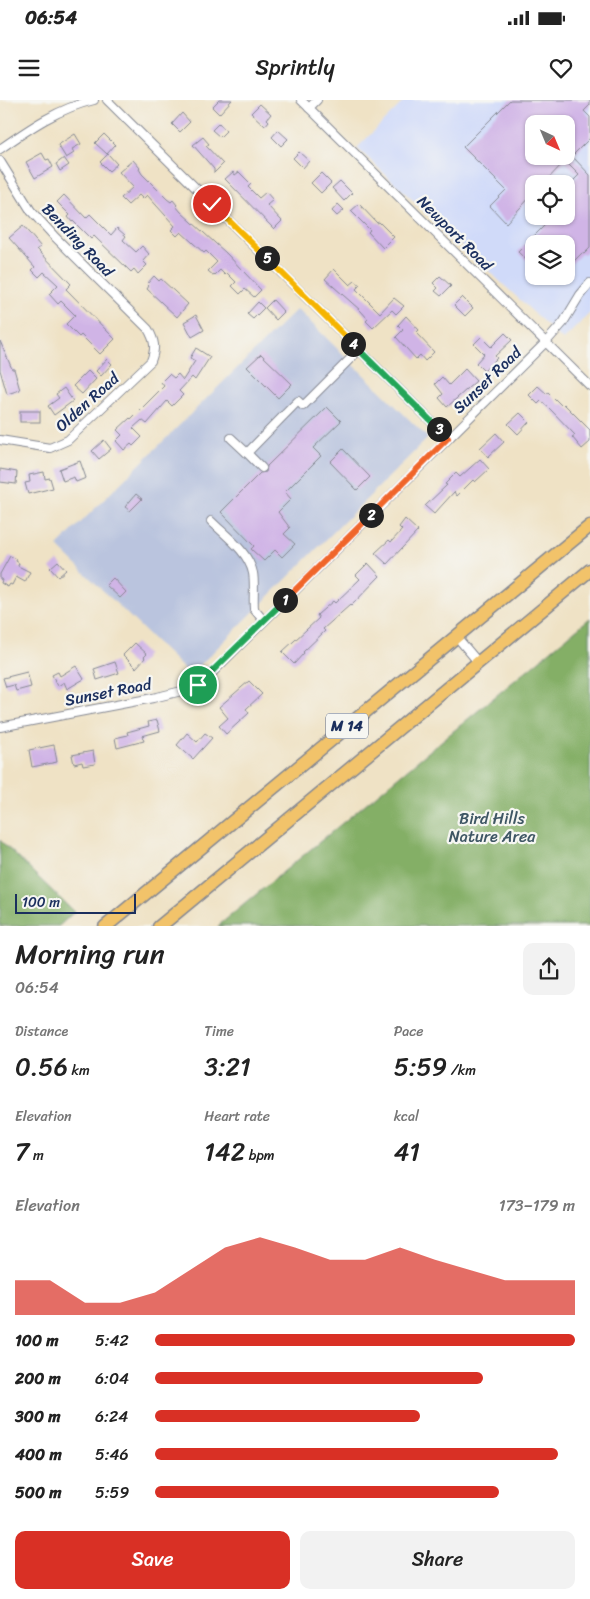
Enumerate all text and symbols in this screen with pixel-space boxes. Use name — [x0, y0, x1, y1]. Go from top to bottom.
text: 06:54 — [25, 1, 77, 34]
text: Sprintly — [255, 48, 335, 87]
icon: menu — [15, 54, 43, 82]
icon: heart — [547, 54, 575, 82]
north arrow — [525, 115, 575, 165]
map controls — [525, 115, 575, 285]
button: locate — [525, 175, 575, 225]
pin — [191, 183, 233, 225]
street label: Newport Road — [410, 188, 501, 279]
icon: check — [198, 190, 226, 218]
street label: Bending Road — [35, 196, 122, 285]
button: layers — [525, 235, 575, 285]
pin: 5 — [254, 246, 280, 270]
text: 5 — [263, 246, 272, 271]
pin: 4 — [340, 332, 366, 356]
text: 4 — [349, 332, 358, 357]
street label: Sunset Road — [445, 338, 530, 421]
street label: Olden Road — [48, 364, 127, 439]
pin: 3 — [426, 416, 452, 442]
text: 3 — [436, 417, 443, 442]
pin: 2 — [358, 502, 384, 528]
text: 2 — [367, 503, 376, 528]
pin: 1 — [272, 588, 298, 612]
text: 1 — [282, 588, 289, 613]
pin — [177, 664, 219, 706]
street label: Sunset Road — [62, 669, 155, 715]
icon: arrive — [184, 671, 212, 699]
road number: M 14 — [326, 714, 368, 738]
park label: Bird Hills Nature Area — [449, 804, 536, 851]
text: 100 m — [22, 890, 60, 915]
scale bar — [15, 892, 136, 915]
text: Morning run — [15, 929, 165, 978]
button: share — [523, 943, 575, 995]
text: 06:54 — [15, 973, 59, 1002]
text: Distance — [15, 1019, 68, 1044]
text: Time — [204, 1019, 234, 1044]
text: Pace — [394, 1019, 423, 1044]
text: 0.56 — [15, 1044, 68, 1089]
text: 3:21 — [204, 1044, 251, 1089]
text: 5:59 — [394, 1044, 447, 1089]
text: km — [68, 1058, 90, 1083]
text: /km — [447, 1058, 476, 1083]
text: Elevation — [15, 1104, 72, 1129]
text: Heart rate — [204, 1104, 270, 1129]
text: kcal — [394, 1104, 419, 1129]
text: 7 — [15, 1129, 29, 1174]
text: 142 — [204, 1129, 245, 1174]
text: 41 — [394, 1129, 420, 1174]
text: m — [29, 1143, 44, 1168]
text: bpm — [245, 1143, 275, 1168]
text: Elevation — [15, 1191, 80, 1220]
text: 173–179 m — [499, 1191, 575, 1220]
text: 100 m — [15, 1326, 59, 1355]
text: 5:42 — [95, 1326, 129, 1355]
text: 200 m — [15, 1364, 61, 1393]
text: 6:04 — [95, 1364, 129, 1393]
text: 300 m — [15, 1402, 60, 1431]
text: 6:24 — [95, 1402, 128, 1431]
text: 400 m — [15, 1440, 62, 1469]
text: 5:46 — [95, 1440, 129, 1469]
text: 500 m — [15, 1478, 61, 1507]
text: 5:59 — [95, 1478, 129, 1507]
button: Save — [15, 1531, 290, 1589]
button: Share — [300, 1531, 575, 1589]

